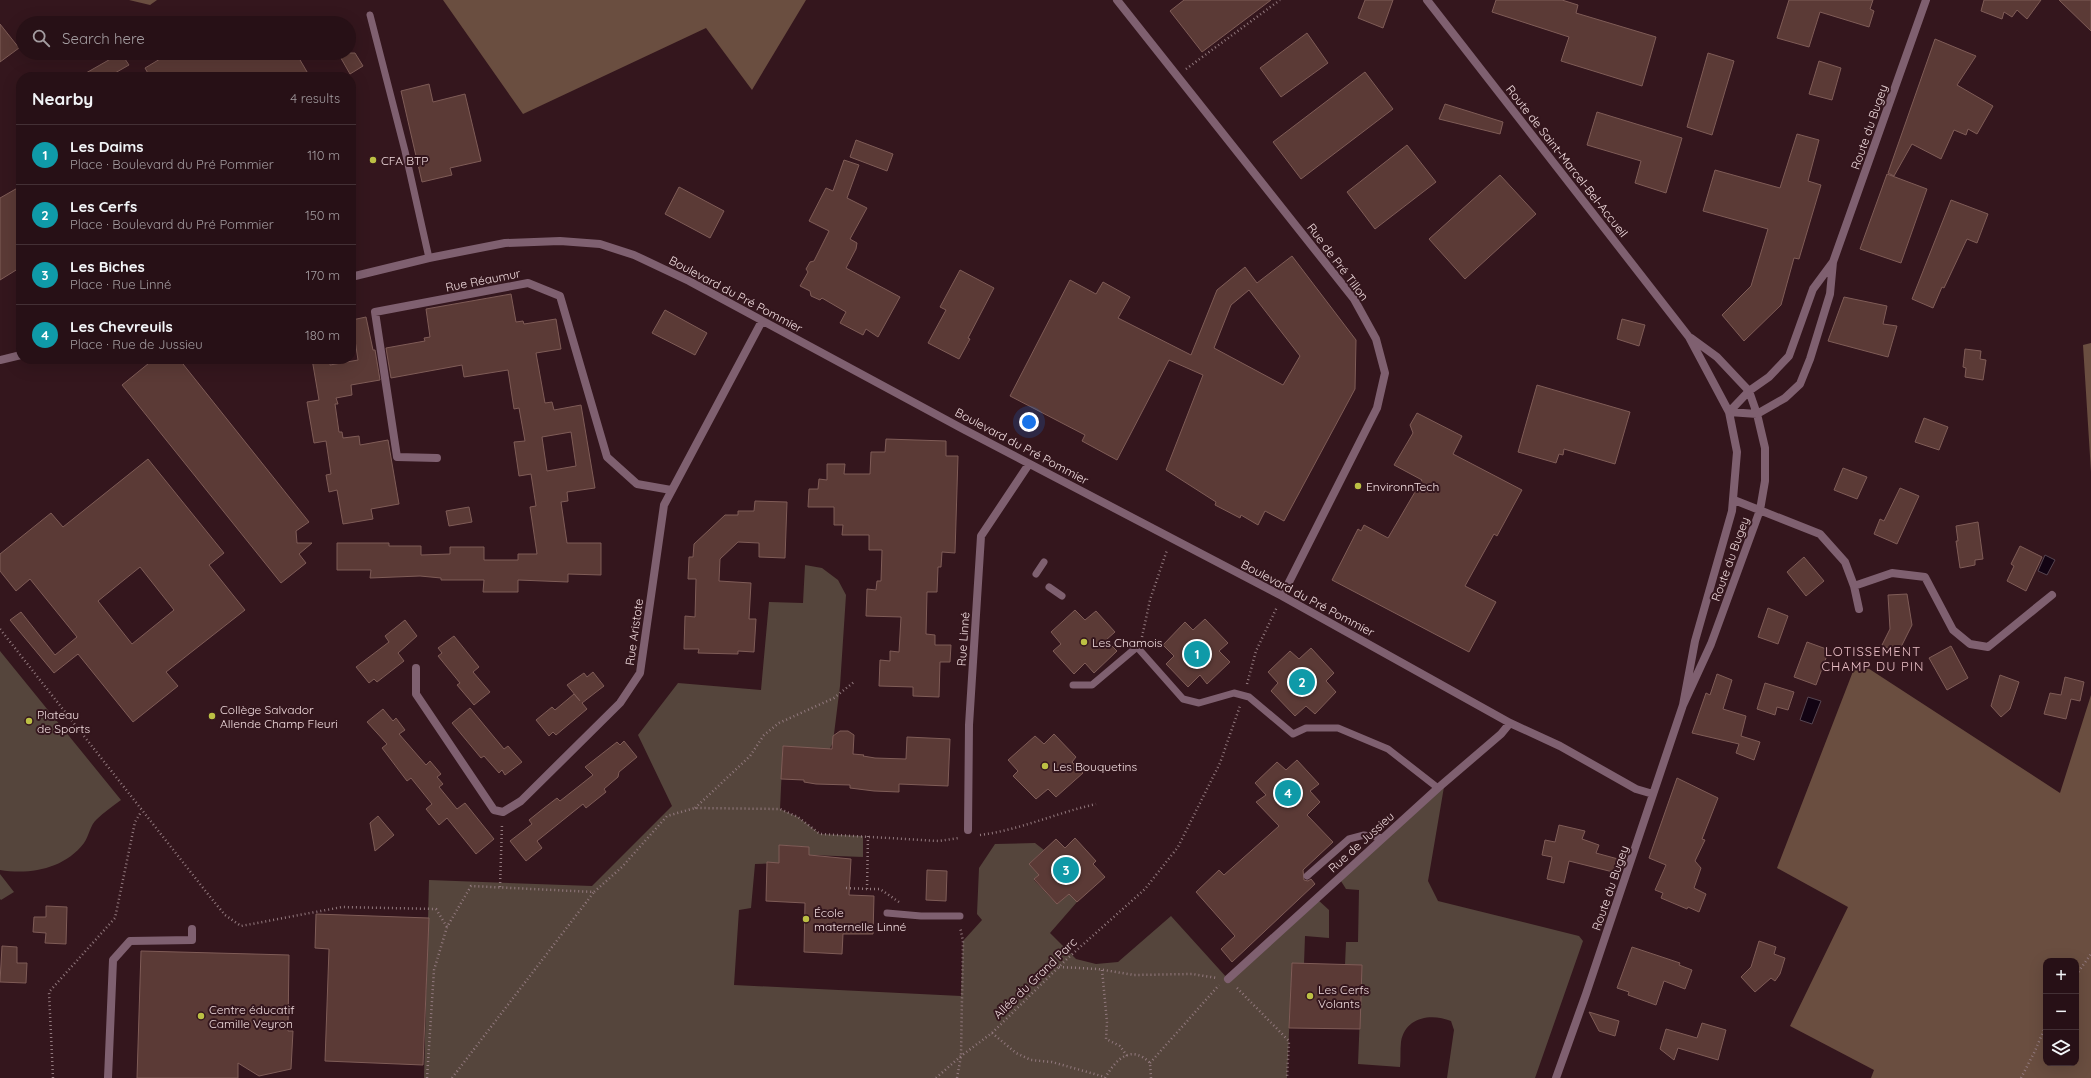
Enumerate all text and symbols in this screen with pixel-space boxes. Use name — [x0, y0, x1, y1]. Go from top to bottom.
search box — [16, 16, 356, 60]
icon: search — [30, 27, 52, 49]
text: Search here — [62, 29, 145, 48]
street label: Route de Saint-Marcel-Bel-Accueil — [1503, 82, 1631, 240]
street label: Route du Bugey — [1847, 82, 1891, 172]
text: Nearby — [32, 88, 93, 109]
text: 4 results — [290, 90, 340, 106]
text: Les Daims — [70, 137, 143, 156]
text: 1 — [42, 147, 48, 163]
text: 110 m — [307, 147, 340, 163]
place label: CFA BTP — [381, 153, 428, 168]
marker: CFA BTP — [368, 155, 378, 165]
text: Place · Boulevard du Pré Pommier — [70, 156, 274, 172]
text: Les Cerfs — [70, 197, 137, 216]
text: 2 — [41, 207, 49, 223]
text: 150 m — [305, 207, 340, 223]
text: Place · Boulevard du Pré Pommier — [70, 216, 274, 232]
street label: Rue de Pré Tillon — [1304, 220, 1372, 304]
street label: Boulevard du Pré Pommier — [667, 252, 806, 336]
text: Les Biches — [70, 257, 145, 276]
street label: Rue Réaumur — [444, 265, 522, 295]
text: 3 — [42, 267, 48, 283]
text: 170 m — [305, 267, 340, 283]
text: Place · Rue Linné — [70, 276, 171, 292]
text: Les Chevreuils — [70, 317, 173, 336]
text: 4 — [41, 327, 49, 343]
text: 180 m — [305, 327, 340, 343]
text: Place · Rue de Jussieu — [70, 336, 203, 352]
street label: Boulevard du Pré Pommier — [953, 404, 1092, 488]
your location — [1019, 412, 1039, 432]
place label: EnvironnTech — [1366, 479, 1439, 494]
marker: EnvironnTech — [1353, 481, 1363, 491]
street label: Route du Bugey — [1708, 515, 1752, 603]
street label: Boulevard du Pré Pommier — [1239, 556, 1378, 640]
street label: Rue Aristote — [622, 597, 646, 666]
street label: Rue Linné — [954, 611, 972, 667]
place label: Les Chamois — [1092, 635, 1163, 650]
marker: Les Chamois — [1079, 637, 1089, 647]
pin: 1 — [1184, 639, 1210, 669]
district label: LOTISSEMENT CHAMP DU PIN — [1822, 643, 1924, 674]
pin: 2 — [1289, 667, 1315, 697]
place label: Collège Salvador Allende Champ Fleuri — [220, 702, 338, 731]
place label: Plateau de Sports — [37, 707, 91, 736]
marker: Collège Salvador Allende Champ Fleuri — [207, 711, 217, 721]
marker: Plateau de Sports — [24, 716, 34, 726]
place label: Les Bouquetins — [1053, 759, 1137, 774]
marker: Les Bouquetins — [1040, 761, 1050, 771]
pin: 4 — [1275, 778, 1301, 808]
street label: Rue de Jussieu — [1325, 809, 1397, 875]
street label: Route du Bugey — [1588, 843, 1632, 933]
pin: 3 — [1053, 855, 1079, 885]
place label: École maternelle Linné — [814, 905, 907, 934]
marker: École maternelle Linné — [801, 914, 811, 924]
street label: Allée du Grand Parc — [990, 934, 1080, 1022]
map controls — [2043, 958, 2079, 1066]
button: + — [2043, 958, 2079, 994]
place label: Les Cerfs Volants — [1318, 982, 1370, 1011]
marker: Les Cerfs Volants — [1305, 991, 1315, 1001]
button: − — [2043, 994, 2079, 1030]
place label: Centre éducatif Camille Veyron — [209, 1002, 295, 1031]
marker: Centre éducatif Camille Veyron — [196, 1011, 206, 1021]
button: layers — [2043, 1030, 2079, 1066]

